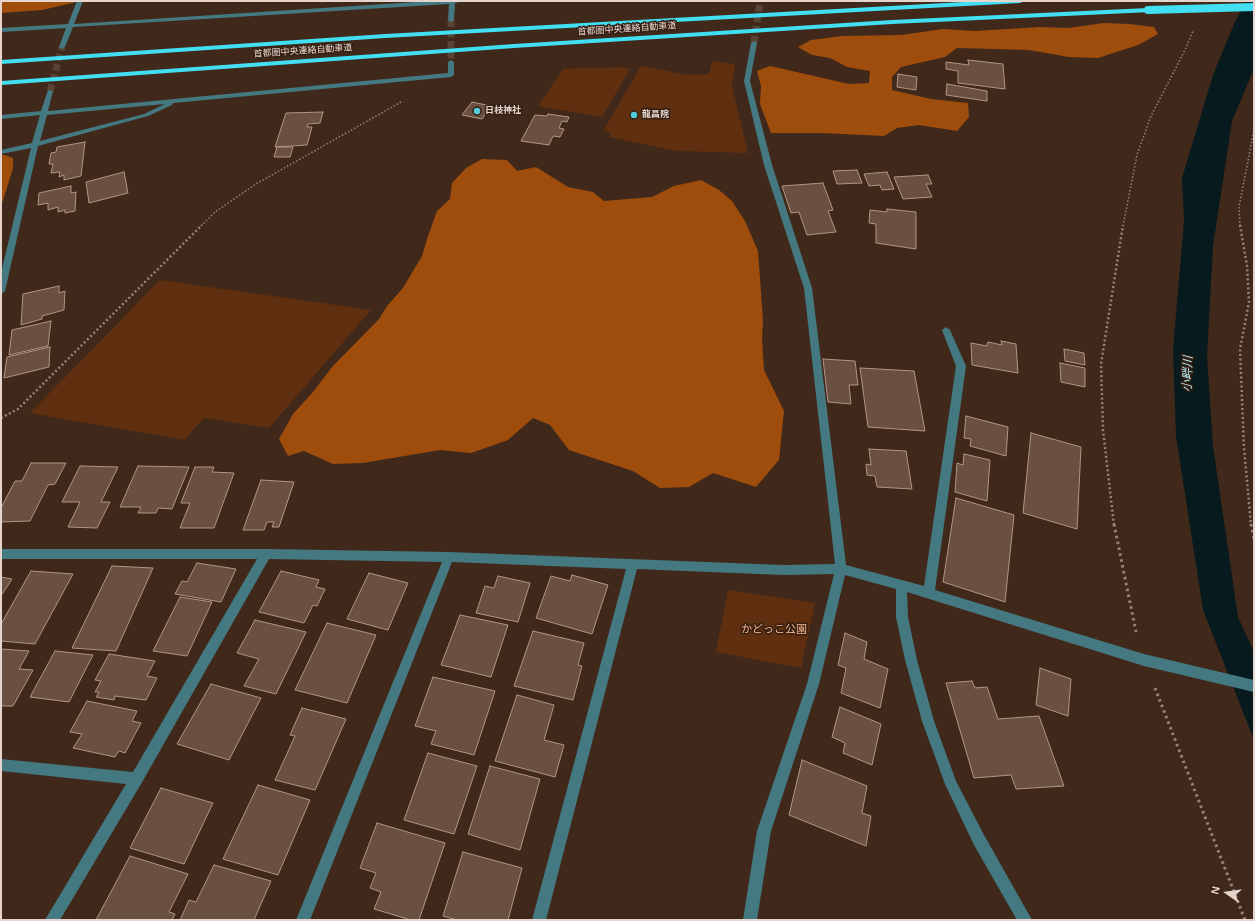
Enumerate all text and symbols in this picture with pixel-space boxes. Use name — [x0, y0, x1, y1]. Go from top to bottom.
street label: 首都圏中央連絡自動車道 — [577, 20, 677, 38]
street label: 首都圏中央連絡自動車道 — [253, 42, 353, 60]
marker: 日枝神社 — [472, 106, 482, 116]
place label: 日枝神社 — [485, 106, 521, 116]
marker: 龍昌院 — [629, 110, 639, 120]
place label: 龍昌院 — [642, 110, 669, 120]
water label: 小畔川 — [1180, 356, 1196, 392]
park label: かどっこ公園 — [741, 623, 807, 637]
north arrow — [1207, 873, 1247, 913]
text: N — [1209, 885, 1222, 896]

